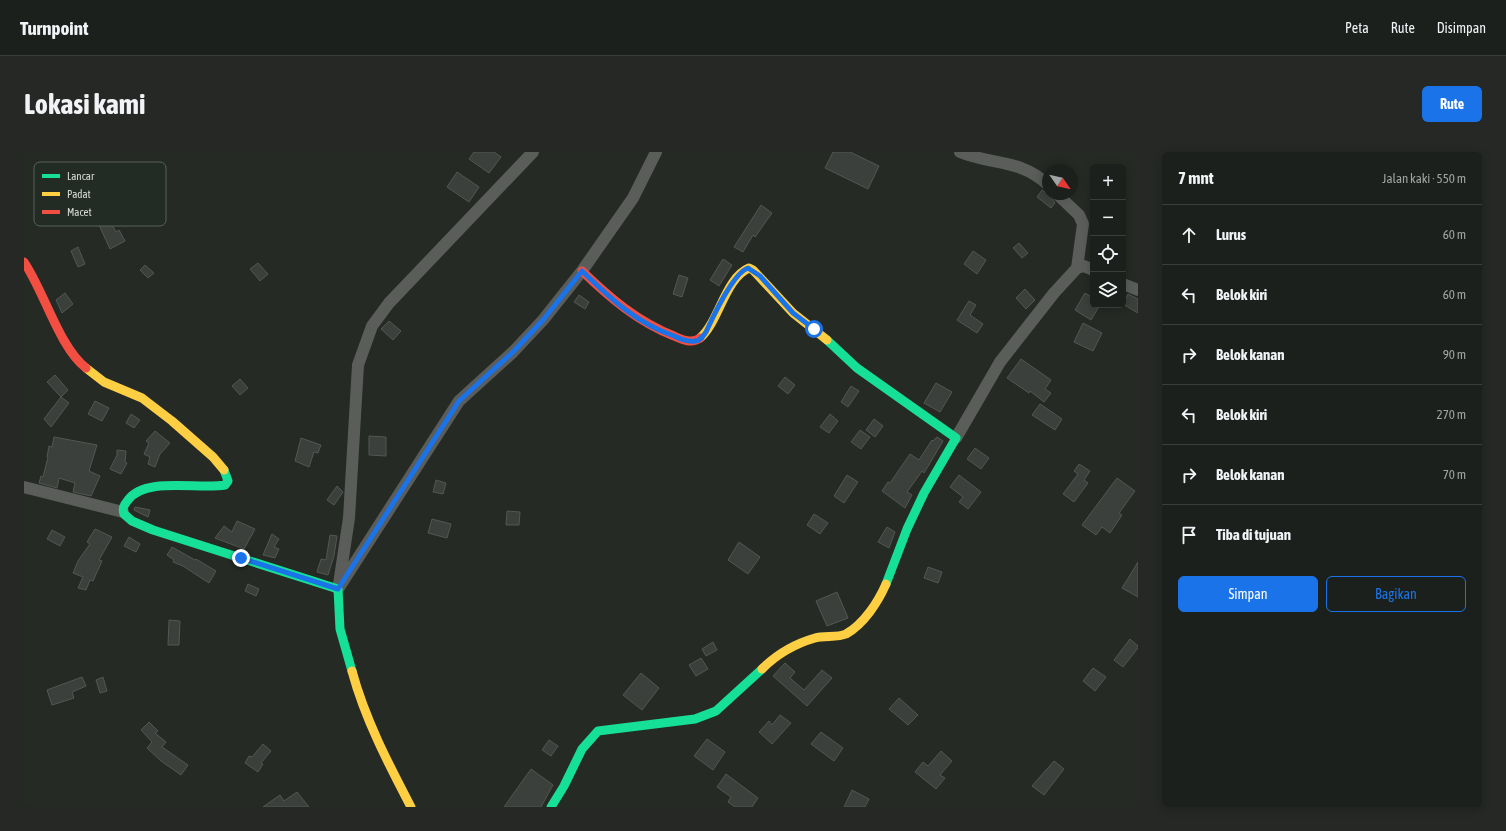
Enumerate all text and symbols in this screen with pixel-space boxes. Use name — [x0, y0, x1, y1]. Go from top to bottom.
text: Turnpoint — [20, 17, 88, 39]
text: Peta — [1345, 20, 1369, 36]
text: Rute — [1391, 20, 1415, 36]
text: Disimpan — [1437, 20, 1486, 36]
button: Rute — [1422, 86, 1482, 122]
text: Lokasi kami — [24, 88, 145, 120]
legend — [34, 162, 166, 226]
north arrow — [1042, 164, 1078, 200]
map controls — [1090, 164, 1126, 308]
button: + — [1090, 164, 1126, 200]
text: 7 mnt — [1178, 168, 1214, 188]
text: Lancar — [67, 170, 95, 182]
text: Jalan kaki · 550 m — [1382, 171, 1466, 186]
text: Padat — [67, 188, 91, 200]
button: − — [1090, 200, 1126, 236]
text: Macet — [67, 206, 92, 218]
icon: ahead — [1178, 224, 1200, 246]
text: Lurus — [1216, 226, 1246, 243]
text: 60 m — [1443, 227, 1466, 242]
button: locate — [1090, 236, 1126, 272]
button: layers — [1090, 272, 1126, 308]
icon: left — [1178, 284, 1200, 306]
text: Belok kiri — [1216, 286, 1267, 303]
text: 60 m — [1443, 287, 1466, 302]
route start — [805, 320, 823, 338]
icon: right — [1178, 344, 1200, 366]
text: Belok kanan — [1216, 346, 1285, 363]
text: 90 m — [1443, 347, 1466, 362]
icon: left — [1178, 404, 1200, 426]
text: Belok kiri — [1216, 406, 1267, 423]
text: 270 m — [1437, 407, 1466, 422]
icon: right — [1178, 464, 1200, 486]
text: Belok kanan — [1216, 466, 1285, 483]
text: 70 m — [1443, 467, 1466, 482]
icon: arrive — [1178, 524, 1200, 546]
text: Tiba di tujuan — [1216, 526, 1291, 543]
route end — [232, 549, 250, 567]
button: Simpan — [1178, 576, 1318, 612]
button: Bagikan — [1326, 576, 1466, 612]

